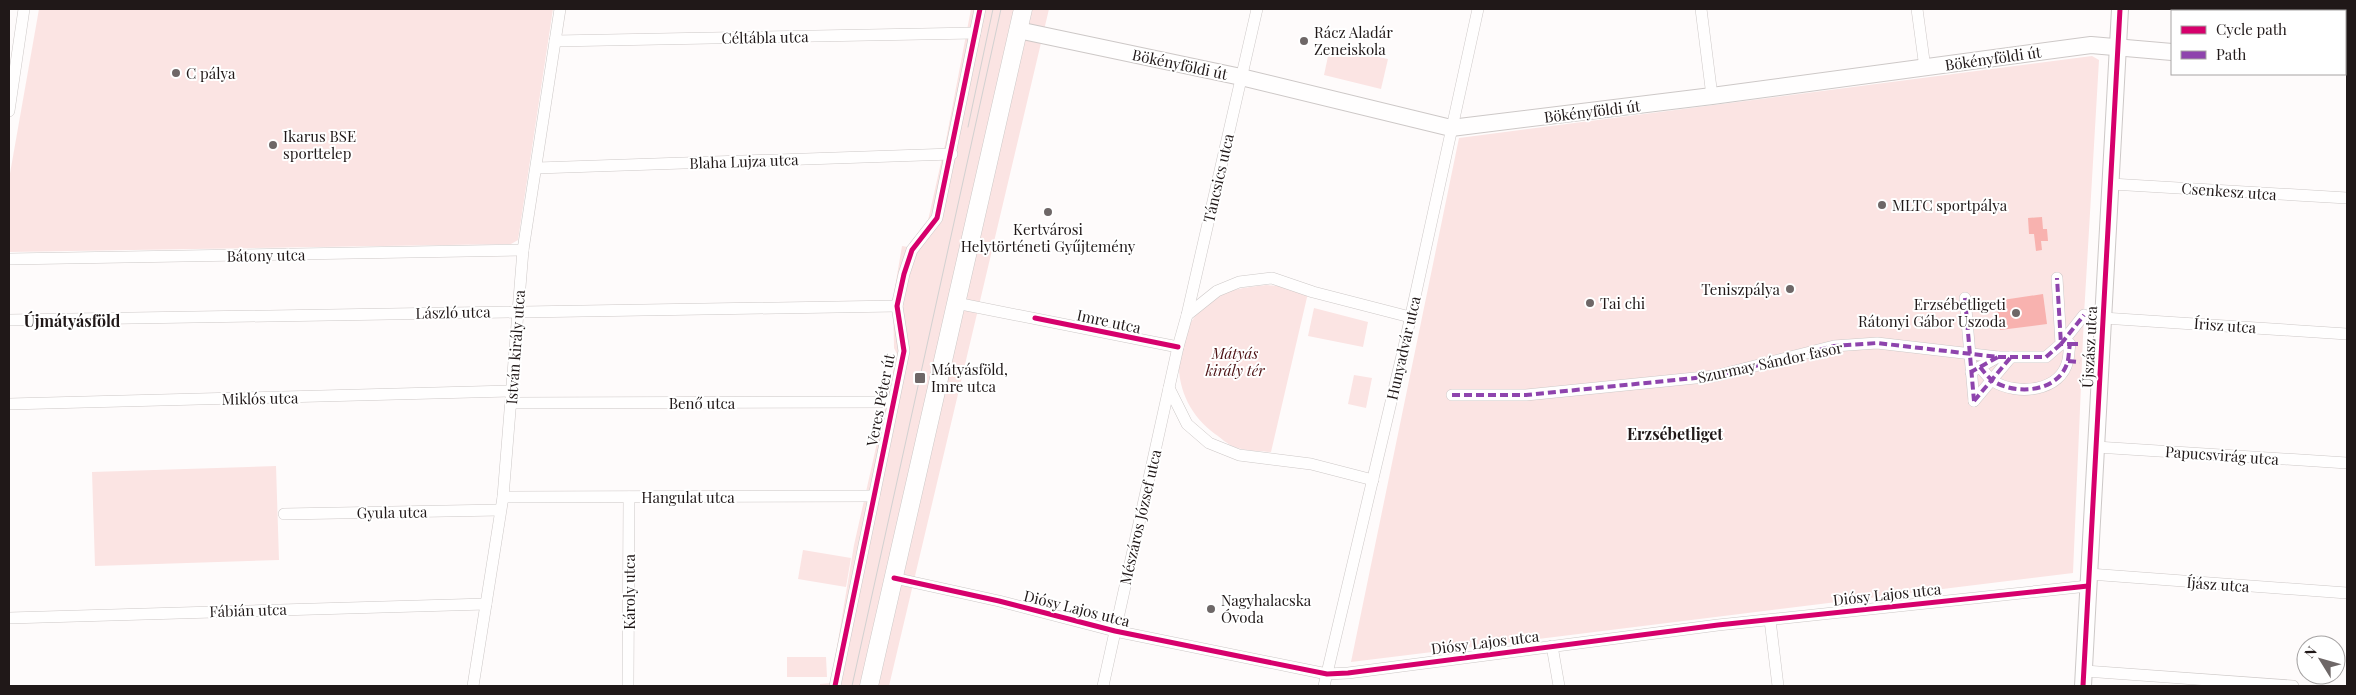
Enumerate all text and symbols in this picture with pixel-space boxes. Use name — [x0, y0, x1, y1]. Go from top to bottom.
legend — [2171, 10, 2346, 75]
text: Cycle path — [2216, 19, 2287, 39]
place label: Rácz Aladár Zeneiskola — [1314, 22, 1393, 59]
street label: Céltábla utca — [721, 26, 809, 48]
marker: Rácz Aladár Zeneiskola — [1298, 35, 1310, 47]
street label: Bökényföldi út — [1944, 41, 2043, 75]
street label: Bökényföldi út — [1131, 44, 1230, 84]
text: Path — [2216, 44, 2246, 64]
place label: C pálya — [186, 63, 236, 83]
marker: C pálya — [170, 67, 182, 79]
street label: Bökényföldi út — [1543, 95, 1642, 127]
place label: Ikarus BSE sporttelep — [283, 126, 356, 163]
street label: Táncsics utca — [1198, 131, 1238, 224]
marker: Ikarus BSE sporttelep — [267, 139, 279, 151]
street label: Blaha Lujza utca — [689, 149, 799, 173]
street label: Csenkesz utca — [2181, 178, 2278, 204]
place label: MLTC sportpálya — [1892, 195, 2008, 215]
marker: MLTC sportpálya — [1876, 199, 1888, 211]
marker: Kertvárosi Helytörténeti Gyűjtemény — [1042, 206, 1054, 218]
place label: Kertvárosi Helytörténeti Gyűjtemény — [961, 219, 1136, 256]
street label: Bátony utca — [226, 244, 306, 266]
place label: Teniszpálya — [1701, 279, 1781, 299]
marker: Teniszpálya — [1784, 283, 1796, 295]
street label: István király utca — [501, 289, 529, 405]
place label: Tai chi — [1600, 293, 1646, 313]
street label: Hunyadvár utca — [1381, 294, 1425, 402]
place label: Erzsébetligeti Rátonyi Gábor Uszoda — [1858, 294, 2007, 331]
marker: Tai chi — [1584, 297, 1596, 309]
street label: László utca — [415, 301, 491, 323]
street label: Imre utca — [1075, 304, 1143, 338]
street label: Újszász utca — [2077, 305, 2101, 388]
marker: Erzsébetligeti Rátonyi Gábor Uszoda — [2010, 307, 2022, 319]
district label: Újmátyásföld — [24, 310, 121, 331]
street label: Írisz utca — [2193, 313, 2257, 337]
street label: Szurmay Sándor fasor — [1696, 337, 1845, 387]
park label: Mátyás király tér — [1204, 343, 1265, 380]
street label: Veres Péter út — [861, 351, 899, 449]
place label: Mátyásföld, Imre utca — [931, 359, 1008, 396]
marker: Mátyásföld, Imre utca — [913, 371, 927, 385]
street label: Miklós utca — [221, 387, 299, 409]
street label: Benő utca — [669, 393, 736, 413]
district label: Erzsébetliget — [1627, 423, 1723, 444]
street label: Papucsvirág utca — [2164, 441, 2280, 469]
street label: Mészáros József utca — [1115, 447, 1165, 587]
street label: Hangulat utca — [641, 487, 735, 507]
street label: Gyula utca — [356, 501, 428, 523]
street label: Károly utca — [619, 554, 639, 630]
street label: Íjász utca — [2186, 572, 2251, 596]
street label: Diósy Lajos utca — [1832, 578, 1943, 610]
street label: Diósy Lajos utca — [1022, 585, 1133, 631]
place label: Nagyhalacska Óvoda — [1221, 590, 1312, 627]
street label: Fábián utca — [209, 599, 288, 621]
marker: Nagyhalacska Óvoda — [1205, 603, 1217, 615]
street label: Diósy Lajos utca — [1430, 625, 1541, 659]
north arrow — [2296, 635, 2346, 685]
text: N — [2300, 642, 2321, 662]

